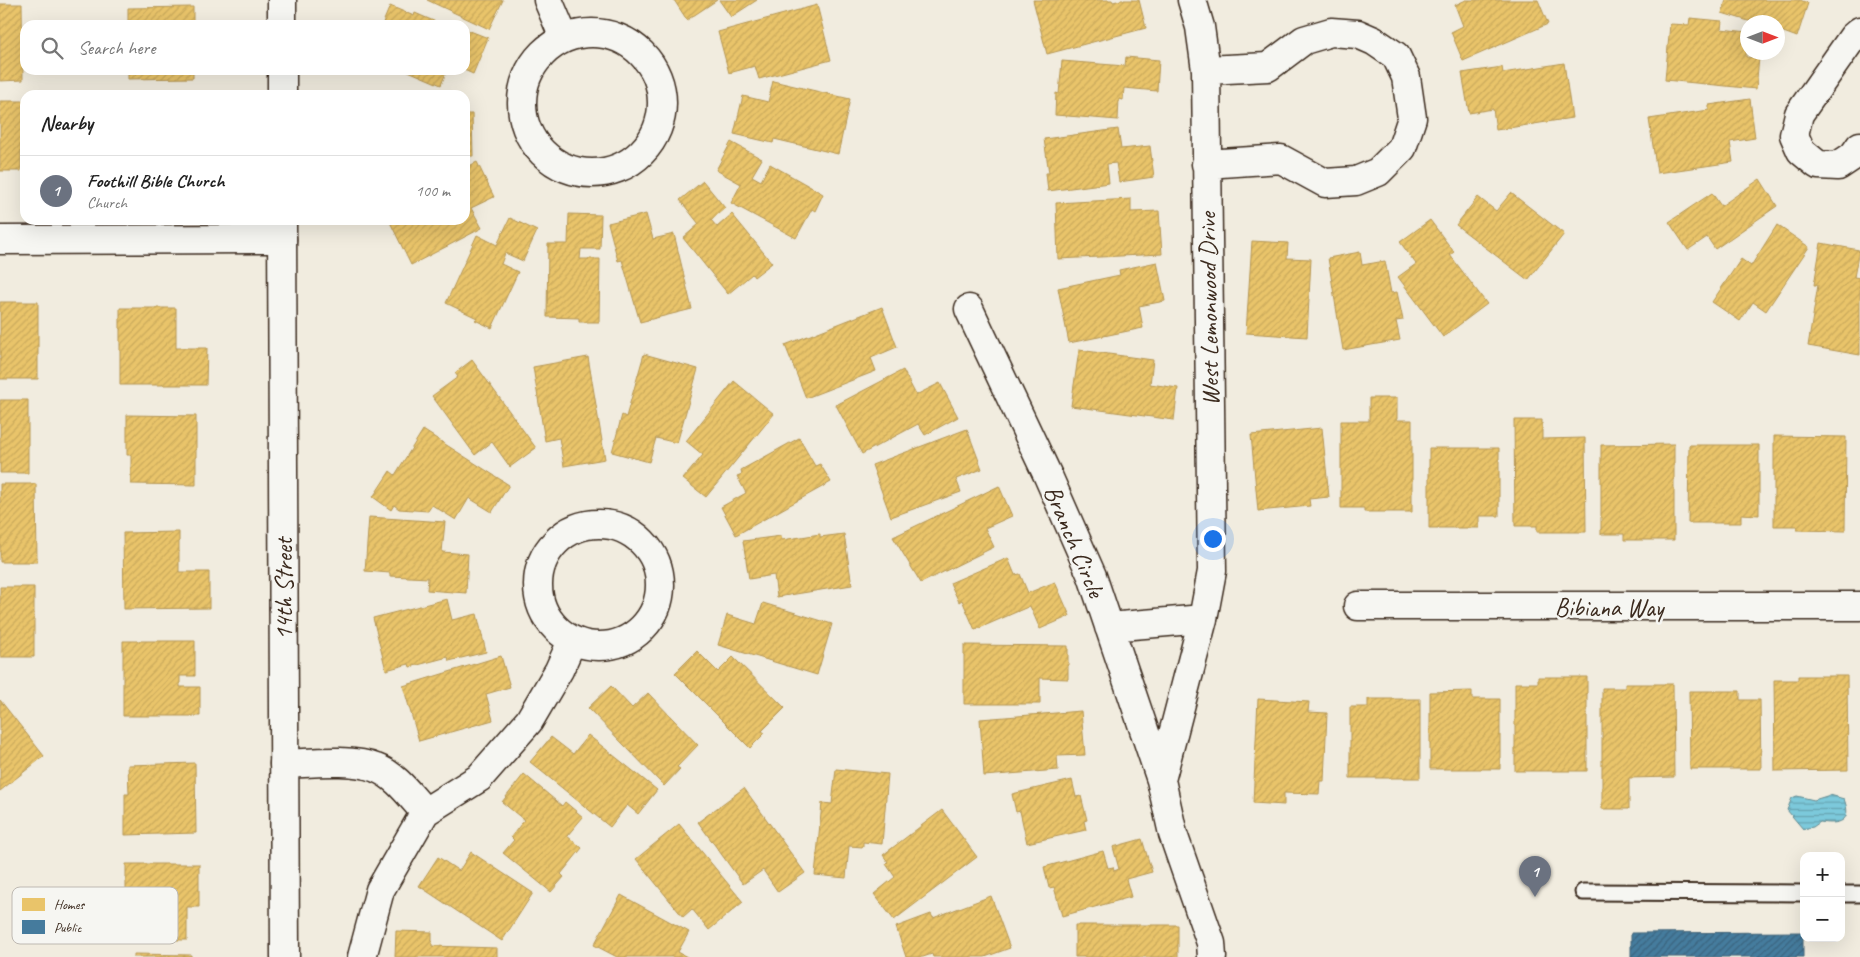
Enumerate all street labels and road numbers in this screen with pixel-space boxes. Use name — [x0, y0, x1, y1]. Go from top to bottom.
street label: West Lemonwood Drive — [1191, 210, 1227, 406]
street label: Branch Circle — [1036, 481, 1113, 604]
street label: 14th Street — [268, 535, 300, 640]
street label: Bibiana Way — [1555, 592, 1666, 624]

